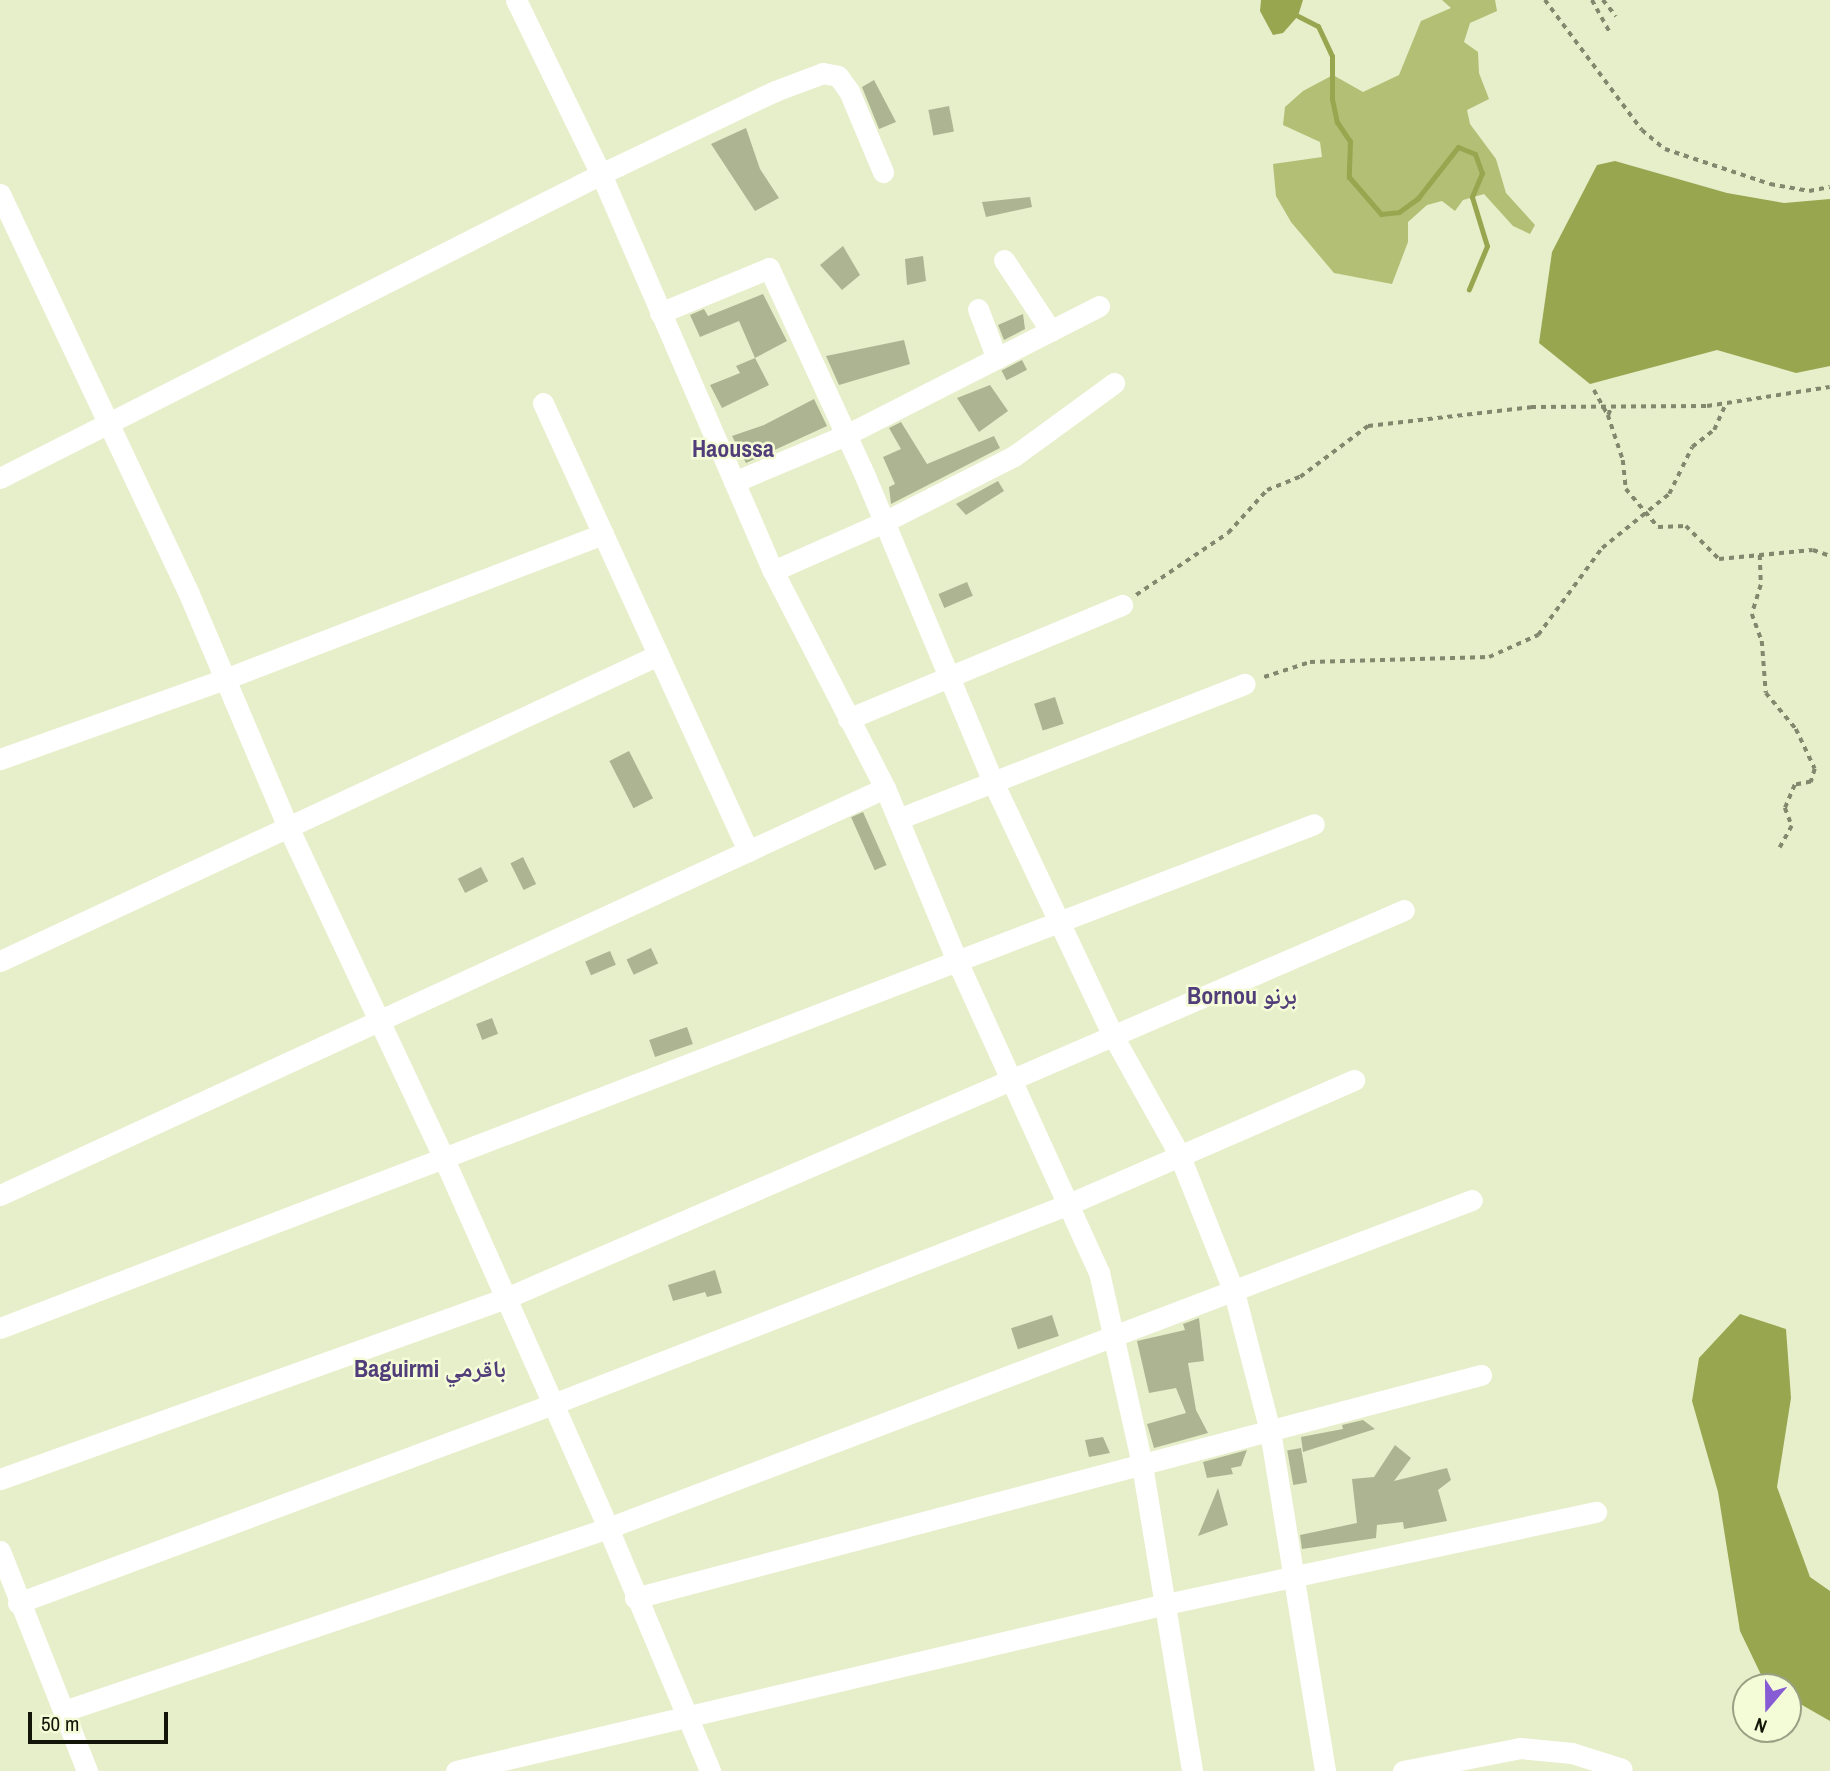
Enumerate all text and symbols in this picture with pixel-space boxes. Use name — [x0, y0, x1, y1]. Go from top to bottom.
district label: Haoussa — [692, 435, 774, 463]
district label: Bornou برنو — [1187, 982, 1297, 1010]
district label: Baguirmi باقرمي — [354, 1355, 506, 1383]
north arrow — [1732, 1673, 1802, 1743]
scale bar — [32, 1698, 172, 1742]
text: 50 m — [41, 1709, 79, 1738]
text: N — [1751, 1712, 1770, 1740]

